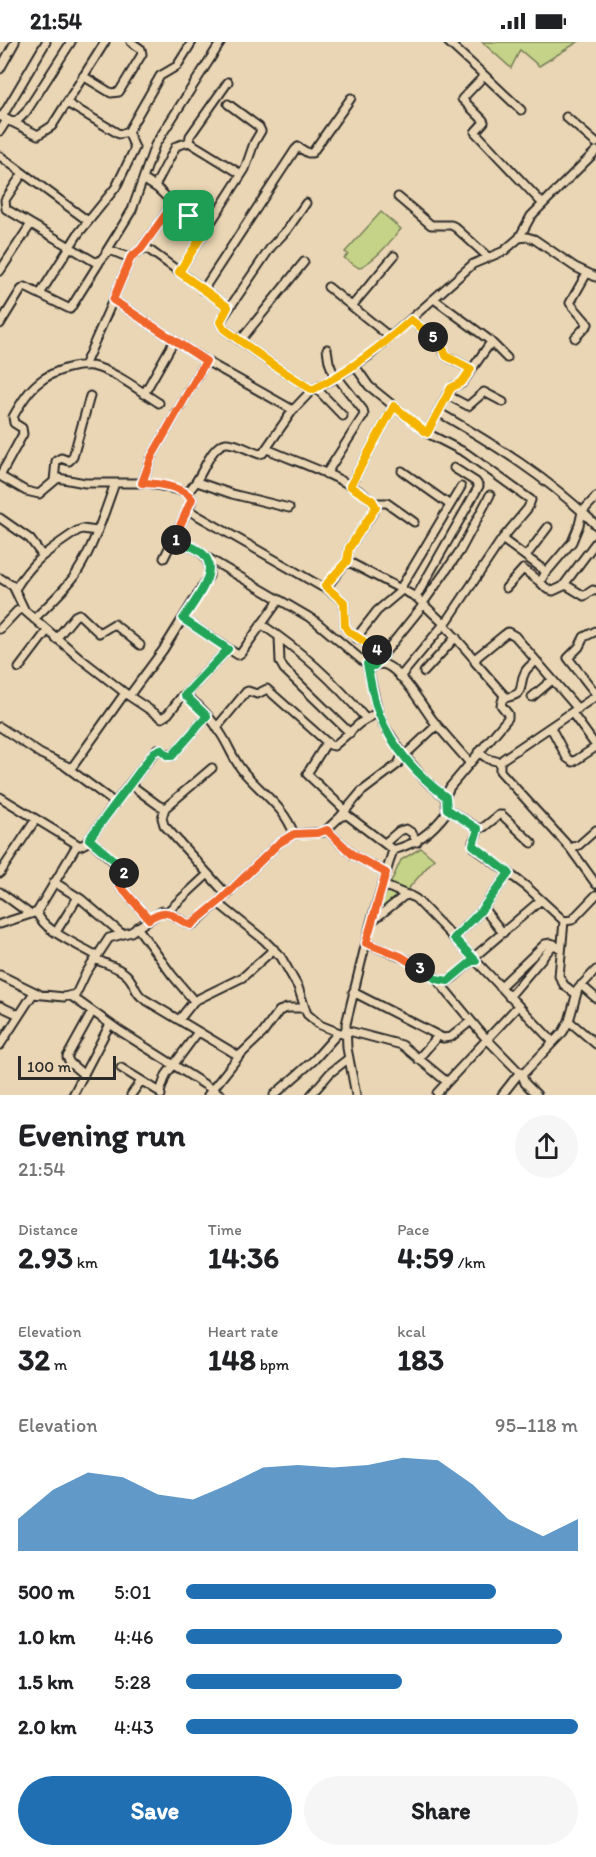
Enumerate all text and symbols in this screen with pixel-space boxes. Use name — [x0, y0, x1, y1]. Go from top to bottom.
text: 21:54 — [30, 8, 82, 35]
pin — [163, 190, 214, 241]
icon: arrive — [172, 199, 205, 232]
pin: 5 — [418, 322, 448, 352]
text: 5 — [429, 327, 437, 346]
pin: 1 — [161, 525, 191, 555]
text: 1 — [172, 530, 180, 549]
pin: 4 — [362, 635, 392, 665]
text: 4 — [372, 640, 382, 659]
pin: 2 — [109, 858, 139, 888]
text: 2 — [120, 863, 128, 882]
pin: 3 — [405, 953, 435, 983]
text: 3 — [416, 958, 424, 977]
scale bar — [18, 1053, 116, 1080]
text: 100 m — [27, 1057, 71, 1076]
text: Evening run — [18, 1115, 185, 1154]
button: share — [515, 1115, 578, 1178]
text: 21:54 — [18, 1157, 65, 1181]
text: Distance — [18, 1220, 78, 1239]
text: Time — [208, 1220, 242, 1239]
text: Pace — [397, 1220, 429, 1239]
text: 2.93 — [18, 1239, 73, 1276]
text: 14:36 — [208, 1239, 279, 1276]
text: 4:59 — [397, 1239, 454, 1276]
text: km — [73, 1253, 98, 1272]
text: /km — [454, 1253, 486, 1272]
text: Elevation — [18, 1322, 82, 1341]
text: Heart rate — [208, 1322, 278, 1341]
text: kcal — [397, 1322, 426, 1341]
text: 32 — [18, 1341, 50, 1378]
text: 148 — [208, 1341, 256, 1378]
text: 183 — [397, 1341, 444, 1378]
text: m — [50, 1355, 67, 1374]
text: bpm — [256, 1355, 289, 1374]
text: Elevation — [18, 1413, 97, 1437]
text: 95–118 m — [495, 1413, 578, 1437]
text: 500 m — [18, 1580, 74, 1604]
text: 5:01 — [114, 1580, 151, 1604]
text: 1.0 km — [18, 1625, 75, 1649]
text: 4:46 — [114, 1625, 154, 1649]
text: 1.5 km — [18, 1670, 74, 1694]
text: 5:28 — [114, 1670, 151, 1694]
text: 2.0 km — [18, 1715, 77, 1739]
text: 4:43 — [114, 1715, 154, 1739]
button: Save — [18, 1776, 292, 1845]
button: Share — [304, 1776, 578, 1845]

